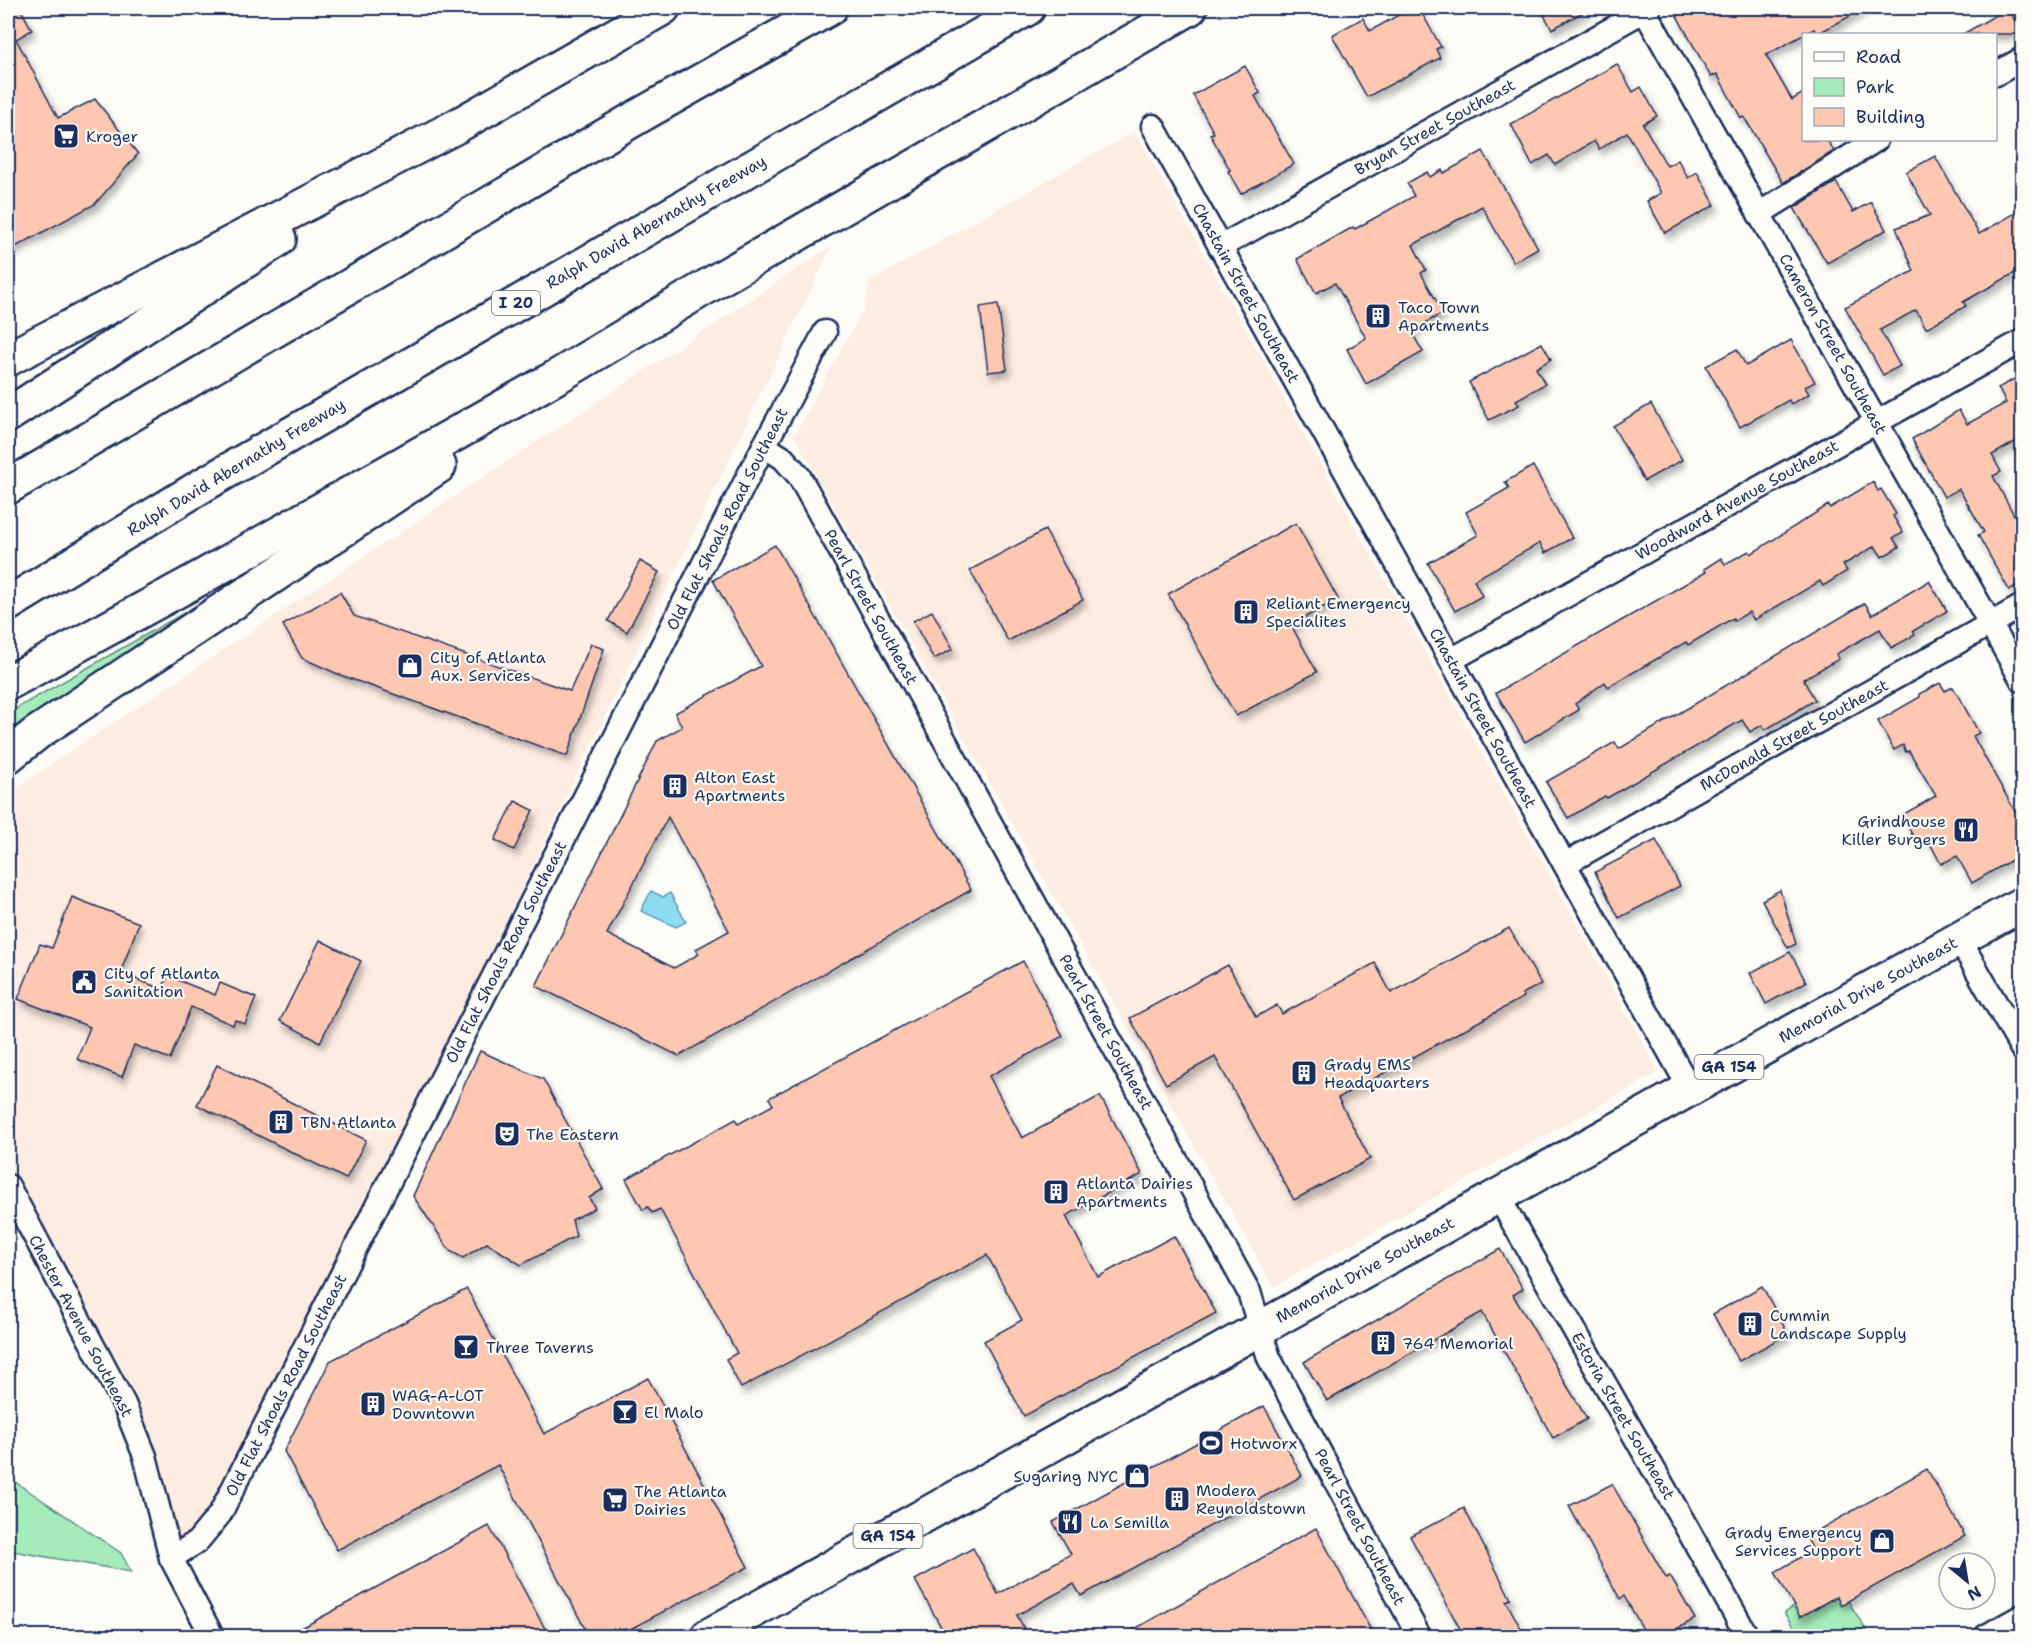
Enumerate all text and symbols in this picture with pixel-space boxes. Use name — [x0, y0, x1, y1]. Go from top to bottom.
legend — [1802, 33, 1997, 141]
text: Road — [1856, 45, 1901, 69]
street label: Bryan Street Southeast — [1351, 74, 1519, 180]
text: Park — [1856, 75, 1895, 99]
text: Building — [1856, 105, 1925, 129]
supermarket icon: Kroger — [51, 121, 81, 151]
place label: Kroger — [86, 126, 138, 147]
street label: Ralph David Abernathy Freeway — [542, 150, 770, 294]
street label: Chastain Street Southeast — [1188, 199, 1304, 387]
street label: Cameron Street Southeast — [1774, 250, 1892, 438]
road number: I 20 — [492, 291, 540, 315]
place label: Taco Town Apartments — [1398, 297, 1489, 336]
building icon: Taco Town Apartments — [1363, 301, 1393, 331]
street label: Ralph David Abernathy Freeway — [123, 394, 349, 540]
street label: Old Flat Shoals Road Southeast — [662, 404, 792, 634]
street label: Woodward Avenue Southeast — [1632, 435, 1842, 565]
street label: Pearl Street Southeast — [819, 526, 923, 688]
place label: Reliant Emergency Specialites — [1266, 593, 1411, 632]
building icon: Reliant Emergency Specialites — [1231, 597, 1261, 627]
street label: Chastain Street Southeast — [1425, 624, 1541, 812]
place label: City of Atlanta Aux. Services — [430, 647, 546, 686]
shop icon: City of Atlanta Aux. Services — [395, 651, 425, 681]
street label: McDonald Street Southeast — [1696, 674, 1892, 796]
place label: Alton East Apartments — [694, 767, 785, 806]
building icon: Alton East Apartments — [660, 771, 690, 801]
place label: Grindhouse Killer Burgers — [1842, 811, 1946, 850]
restaurant icon: Grindhouse Killer Burgers — [1951, 815, 1981, 845]
street label: Old Flat Shoals Road Southeast — [441, 837, 571, 1067]
street label: Memorial Drive Southeast — [1775, 932, 1961, 1048]
street label: Pearl Street Southeast — [1054, 951, 1158, 1113]
place label: City of Atlanta Sanitation — [104, 963, 220, 1002]
public building icon: City of Atlanta Sanitation — [69, 967, 99, 997]
place label: Grady EMS Headquarters — [1324, 1054, 1430, 1093]
road number: GA 154 — [1694, 1055, 1764, 1079]
building icon: Grady EMS Headquarters — [1289, 1058, 1319, 1088]
building icon: TBN Atlanta — [266, 1107, 296, 1137]
place label: TBN Atlanta — [300, 1112, 396, 1133]
theatre icon: The Eastern — [492, 1119, 522, 1149]
place label: The Eastern — [526, 1124, 619, 1145]
place label: Atlanta Dairies Apartments — [1076, 1173, 1193, 1212]
building icon: Atlanta Dairies Apartments — [1041, 1177, 1071, 1207]
street label: Memorial Drive Southeast — [1272, 1212, 1458, 1328]
street label: Chester Avenue Southeast — [24, 1231, 138, 1421]
street label: Old Flat Shoals Road Southeast — [221, 1270, 351, 1500]
place label: Cummin Landscape Supply — [1770, 1305, 1907, 1344]
building icon: Cummin Landscape Supply — [1735, 1309, 1765, 1339]
building icon: 764 Memorial — [1368, 1328, 1398, 1358]
street label: Estoria Street Southeast — [1566, 1328, 1680, 1504]
bar icon: Three Taverns — [451, 1332, 481, 1362]
place label: 764 Memorial — [1402, 1333, 1513, 1354]
place label: Three Taverns — [486, 1337, 594, 1358]
place label: WAG-A-LOT Downtown — [392, 1385, 484, 1424]
building icon: WAG-A-LOT Downtown — [358, 1389, 388, 1419]
bar icon: El Malo — [610, 1397, 640, 1427]
place label: El Malo — [644, 1402, 704, 1423]
sports icon: Hotworx — [1196, 1428, 1226, 1458]
place label: Hotworx — [1230, 1433, 1297, 1454]
street label: Pearl Street Southeast — [1310, 1445, 1410, 1609]
shop icon: Sugaring NYC — [1122, 1461, 1152, 1491]
place label: Sugaring NYC — [1013, 1466, 1118, 1487]
place label: Modera Reynoldstown — [1196, 1480, 1306, 1519]
place label: The Atlanta Dairies — [634, 1481, 727, 1520]
building icon: Modera Reynoldstown — [1162, 1484, 1192, 1514]
supermarket icon: The Atlanta Dairies — [600, 1485, 630, 1515]
restaurant icon: La Semilla — [1055, 1507, 1085, 1537]
place label: La Semilla — [1090, 1512, 1169, 1533]
place label: Grady Emergency Services Support — [1725, 1522, 1862, 1561]
road number: GA 154 — [854, 1524, 922, 1548]
shop icon: Grady Emergency Services Support — [1867, 1526, 1897, 1556]
north arrow — [1937, 1551, 1997, 1611]
text: N — [1964, 1581, 1985, 1606]

